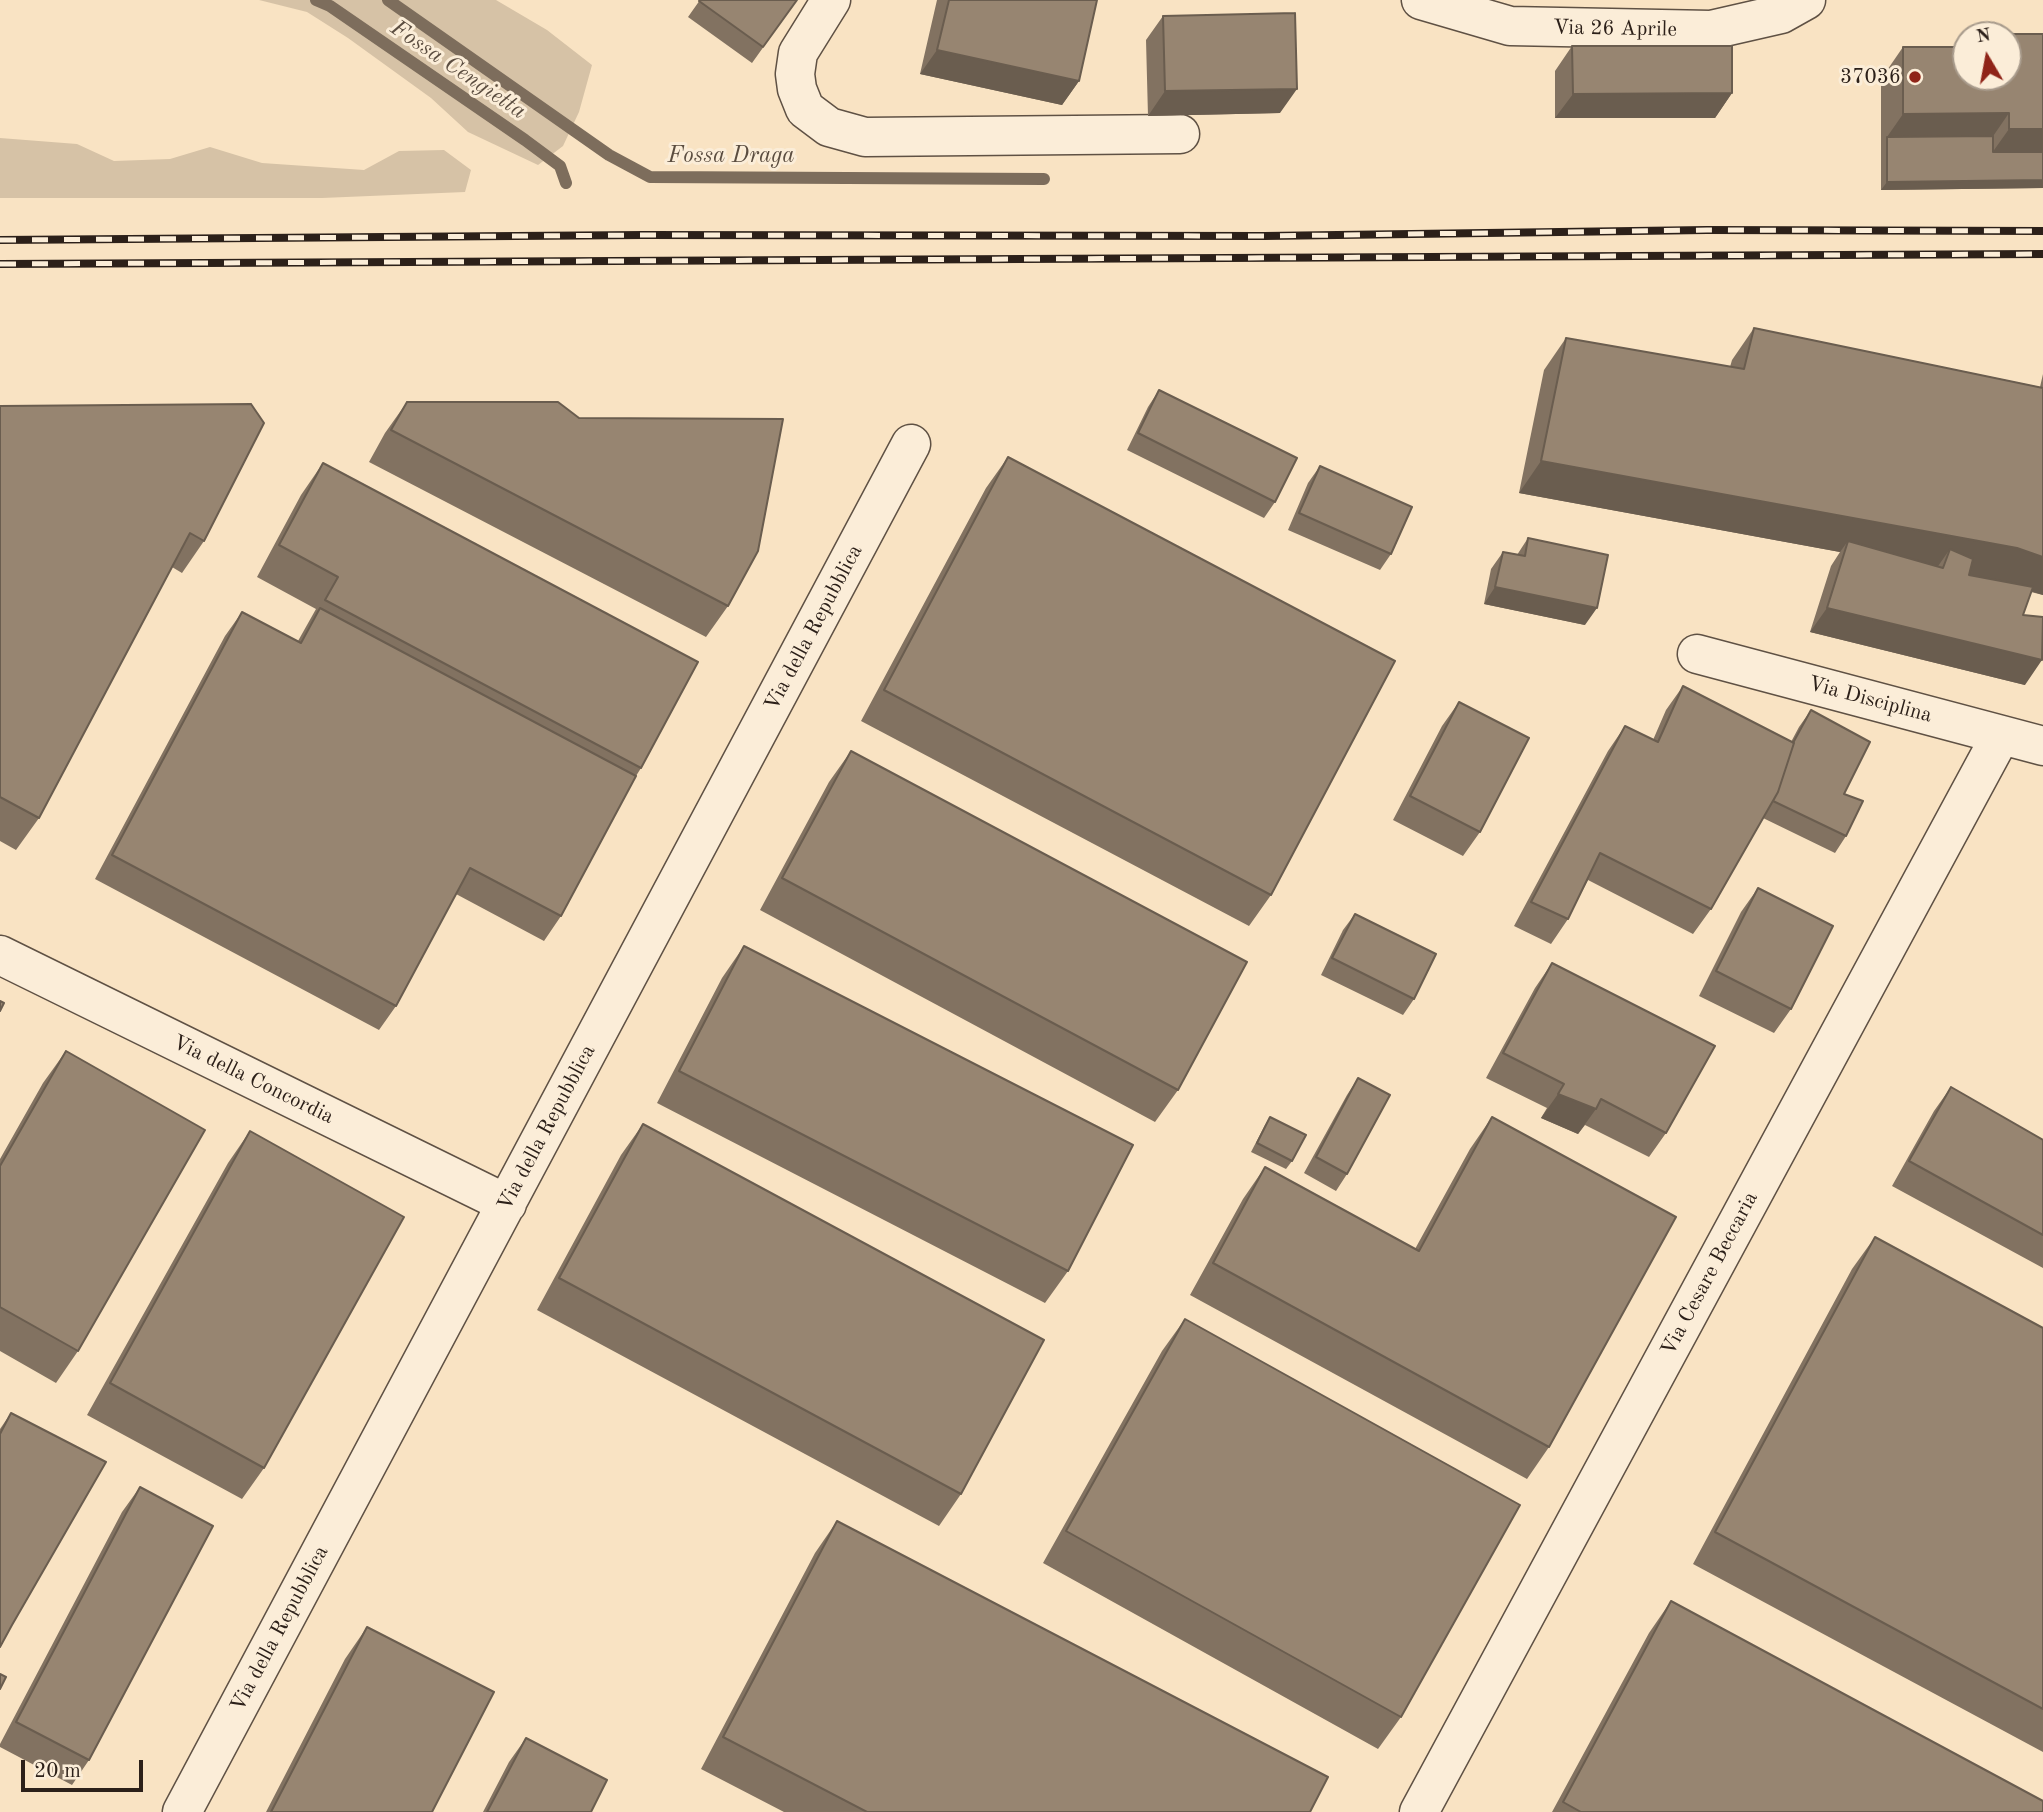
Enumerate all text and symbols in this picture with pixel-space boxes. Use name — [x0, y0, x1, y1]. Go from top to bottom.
water label: Fossa Cengietta — [385, 15, 531, 125]
street label: Via 26 Aprile — [1553, 15, 1677, 43]
north arrow — [1952, 21, 2022, 91]
text: N — [1975, 26, 1992, 47]
place label: 37036 — [1840, 64, 1901, 90]
marker: 37036 — [1907, 69, 1923, 85]
water label: Fossa Draga — [667, 142, 795, 170]
street label: Via della Repubblica — [760, 541, 868, 715]
street label: Via Disciplina — [1805, 671, 1935, 729]
street label: Via della Concordia — [168, 1030, 338, 1130]
street label: Via della Repubblica — [493, 1041, 601, 1215]
street label: Via Cesare Beccaria — [1656, 1188, 1764, 1360]
street label: Via della Repubblica — [226, 1542, 334, 1716]
scale bar — [24, 1745, 147, 1789]
text: 20 m — [34, 1761, 81, 1782]

